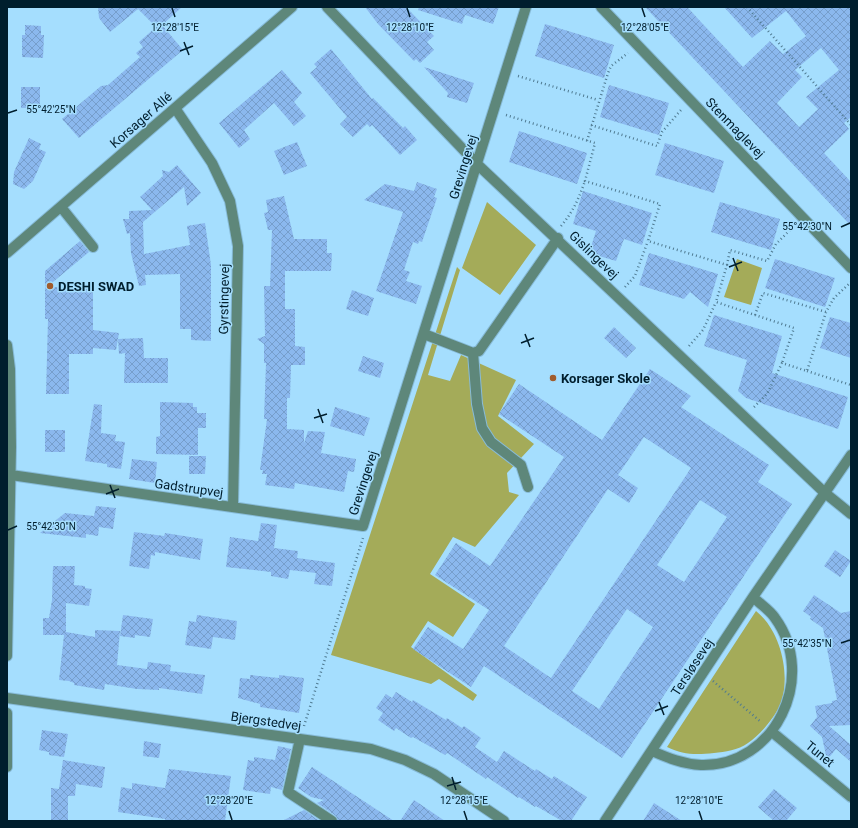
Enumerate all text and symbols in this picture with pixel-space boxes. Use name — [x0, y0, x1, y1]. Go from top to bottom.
text: 12°28'15"E — [151, 22, 199, 33]
text: 12°28'10"E — [386, 22, 434, 33]
text: 12°28'05"E — [621, 22, 669, 33]
street label: Korsager Allé — [107, 89, 175, 151]
street label: Stenmaglevej — [703, 95, 767, 161]
text: 55°42'25"N — [26, 104, 76, 115]
street label: Grevingevej — [446, 133, 480, 201]
text: 55°42'30"N — [782, 221, 832, 232]
street label: Gislingevej — [566, 228, 622, 282]
street label: Gyrstingevej — [216, 263, 232, 335]
place label: DESHI SWAD — [58, 279, 134, 294]
marker: DESHI SWAD — [45, 281, 55, 291]
place label: Korsager Skole — [561, 371, 650, 386]
marker: Korsager Skole — [548, 373, 558, 383]
street label: Grevingevej — [346, 449, 380, 517]
street label: Gadstrupvej — [154, 476, 224, 500]
text: 55°42'30"N — [26, 521, 76, 532]
street label: Tersløsevej — [668, 635, 716, 699]
text: 55°42'35"N — [782, 638, 832, 649]
street label: Bjergstedvej — [230, 709, 302, 733]
street label: Tunet — [803, 738, 837, 770]
text: 12°28'20"E — [205, 795, 253, 806]
text: 12°28'15"E — [440, 795, 488, 806]
text: 12°28'10"E — [675, 795, 723, 806]

